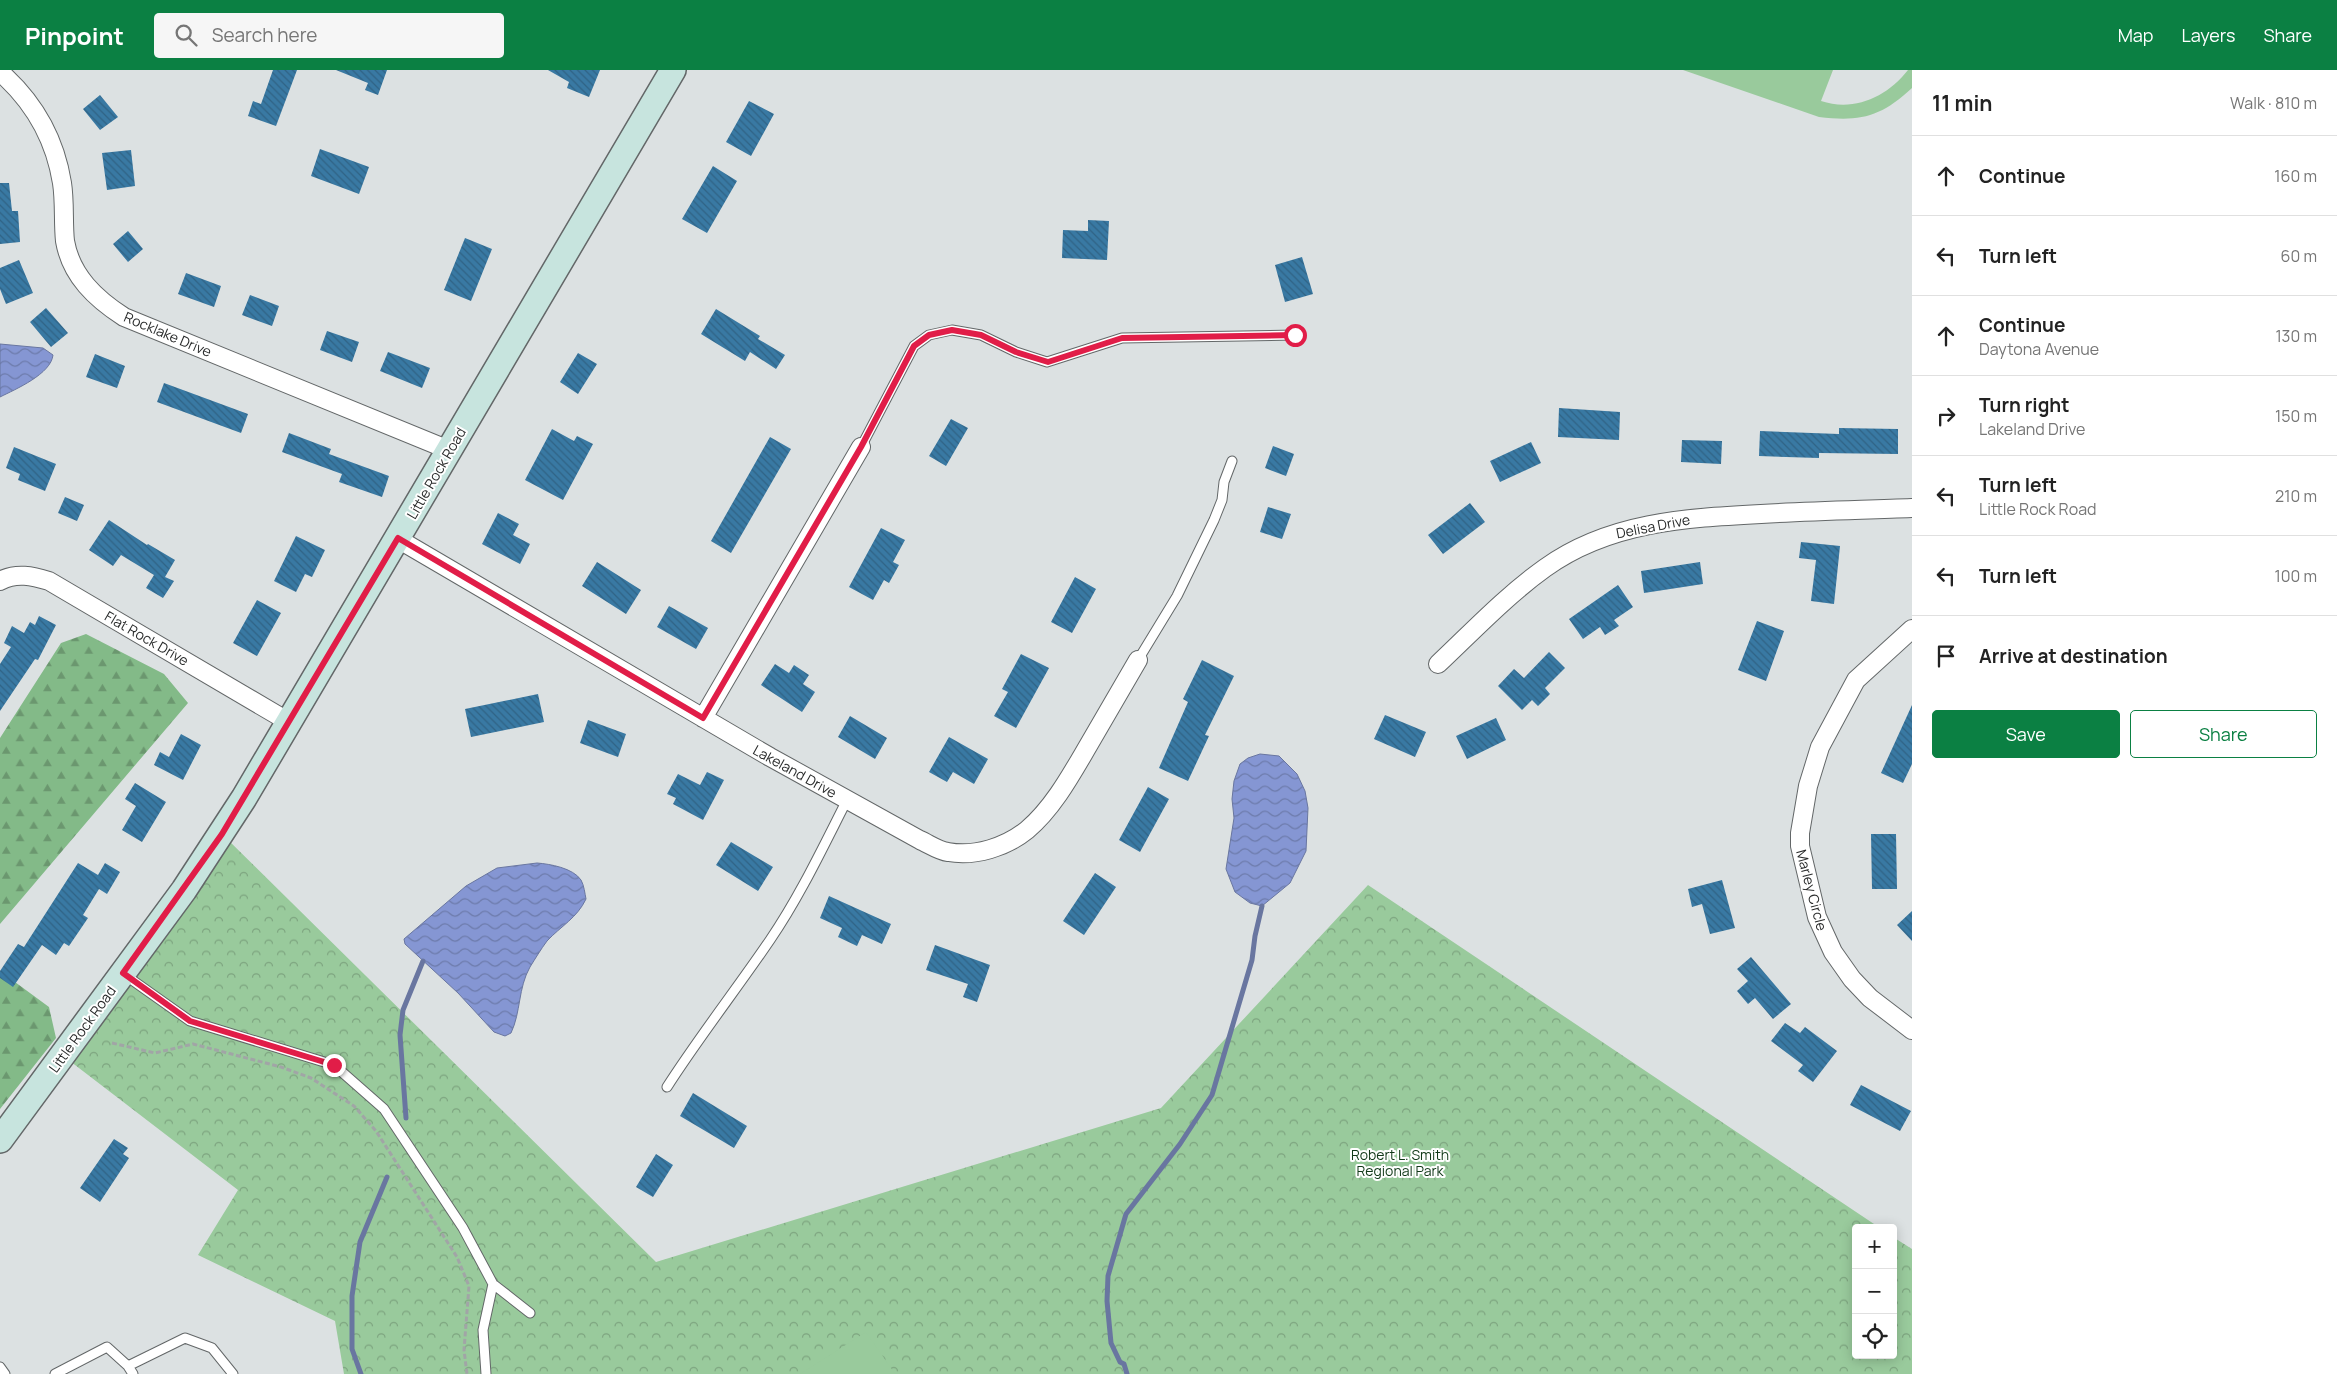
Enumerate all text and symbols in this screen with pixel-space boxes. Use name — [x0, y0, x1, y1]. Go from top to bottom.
search box — [154, 13, 504, 58]
text: Pinpoint — [25, 19, 124, 52]
icon: search — [172, 21, 200, 49]
text: Search here — [212, 22, 317, 48]
text: Map — [2118, 23, 2153, 47]
text: Layers — [2181, 23, 2235, 47]
text: Share — [2263, 23, 2312, 47]
text: 11 min — [1932, 89, 1993, 117]
text: Walk · 810 m — [2230, 92, 2317, 114]
icon: ahead — [1932, 162, 1960, 190]
text: Continue — [1979, 163, 2065, 189]
text: 160 m — [2274, 165, 2317, 187]
icon: left — [1932, 242, 1960, 270]
text: Turn left — [1979, 243, 2057, 269]
text: 60 m — [2281, 245, 2317, 267]
street label: Rocklake Drive — [121, 307, 215, 361]
text: Continue — [1979, 312, 2065, 338]
icon: ahead — [1932, 322, 1960, 350]
route start — [1284, 324, 1307, 347]
text: 130 m — [2275, 325, 2317, 347]
text: Daytona Avenue — [1979, 338, 2099, 360]
text: Turn right — [1979, 392, 2069, 418]
icon: right — [1932, 402, 1960, 430]
text: 150 m — [2275, 405, 2317, 427]
text: Lakeland Drive — [1979, 418, 2085, 440]
street label: Little Rock Road — [402, 424, 470, 522]
text: Turn left — [1979, 472, 2057, 498]
icon: left — [1932, 482, 1960, 510]
text: 210 m — [2275, 485, 2317, 507]
text: Little Rock Road — [1979, 498, 2097, 520]
street label: Delisa Drive — [1614, 510, 1692, 542]
icon: left — [1932, 562, 1960, 590]
text: Turn left — [1979, 563, 2057, 589]
text: 100 m — [2274, 565, 2317, 587]
street label: Flat Rock Drive — [102, 606, 192, 670]
icon: arrive — [1932, 642, 1960, 670]
text: Arrive at destination — [1979, 643, 2168, 669]
button: Save — [1932, 710, 2120, 758]
button: Share — [2130, 710, 2317, 758]
street label: Lakeland Drive — [750, 740, 840, 802]
street label: Marley Circle — [1792, 847, 1832, 933]
street label: Little Rock Road — [44, 982, 120, 1076]
route end — [323, 1054, 346, 1077]
park label: Robert L. Smith Regional Park — [1351, 1145, 1449, 1180]
map controls — [1852, 1224, 1897, 1359]
button: + — [1852, 1224, 1897, 1269]
button: − — [1852, 1269, 1897, 1314]
button: locate — [1852, 1314, 1897, 1359]

